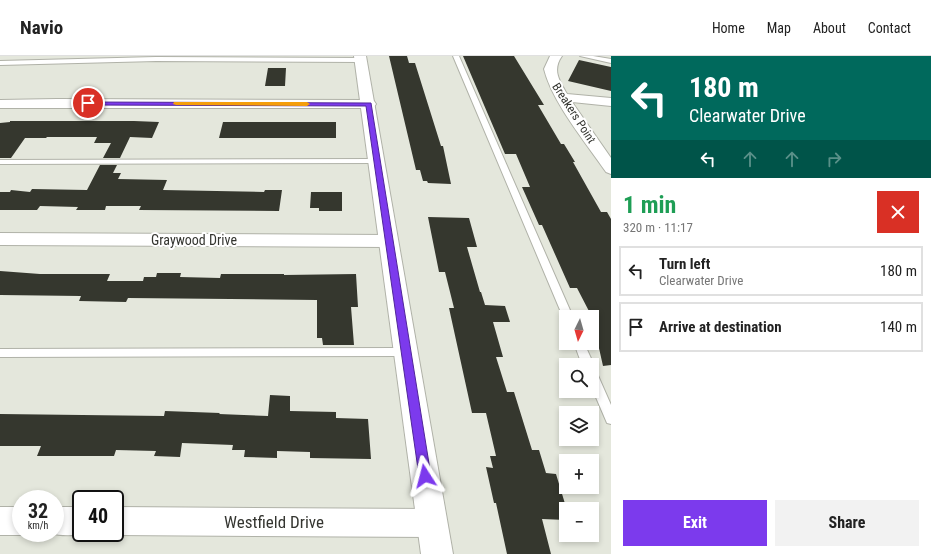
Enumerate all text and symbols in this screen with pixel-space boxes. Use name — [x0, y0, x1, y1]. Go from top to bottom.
text: Navio — [20, 16, 63, 39]
text: Home — [712, 20, 745, 36]
text: Map — [767, 20, 791, 36]
text: About — [813, 20, 846, 36]
text: Contact — [868, 20, 911, 36]
text: 180 m — [689, 71, 759, 104]
icon: left — [623, 72, 675, 124]
street label: Breakers Point — [549, 80, 599, 146]
pin — [71, 86, 105, 120]
icon: arrive — [77, 92, 99, 114]
text: Clearwater Drive — [689, 105, 806, 126]
icon: left — [697, 148, 719, 170]
icon: ahead — [739, 148, 761, 170]
icon: ahead — [781, 148, 803, 170]
icon: right — [823, 148, 845, 170]
text: 1 min — [623, 191, 676, 219]
button: close — [877, 191, 919, 233]
text: 320 m · 11:17 — [623, 220, 693, 235]
street label: Graywood Drive — [151, 232, 237, 248]
text: Turn left — [659, 255, 710, 273]
icon: left — [625, 260, 647, 282]
text: 180 m — [880, 262, 917, 280]
text: Clearwater Drive — [659, 273, 743, 288]
north arrow — [559, 310, 599, 350]
map controls — [559, 310, 599, 542]
icon: arrive — [625, 316, 647, 338]
text: Arrive at destination — [659, 318, 782, 336]
text: 140 m — [880, 318, 917, 336]
button: search — [559, 358, 599, 398]
button: layers — [559, 406, 599, 446]
button: + — [559, 454, 599, 494]
position arrow — [404, 455, 446, 497]
speed limit sign: 40 — [72, 490, 124, 542]
text: 32 — [28, 499, 48, 523]
button: Exit — [623, 500, 767, 546]
button: Share — [775, 500, 919, 546]
button: − — [559, 502, 599, 542]
street label: Westfield Drive — [224, 512, 324, 532]
text: km/h — [28, 520, 48, 531]

